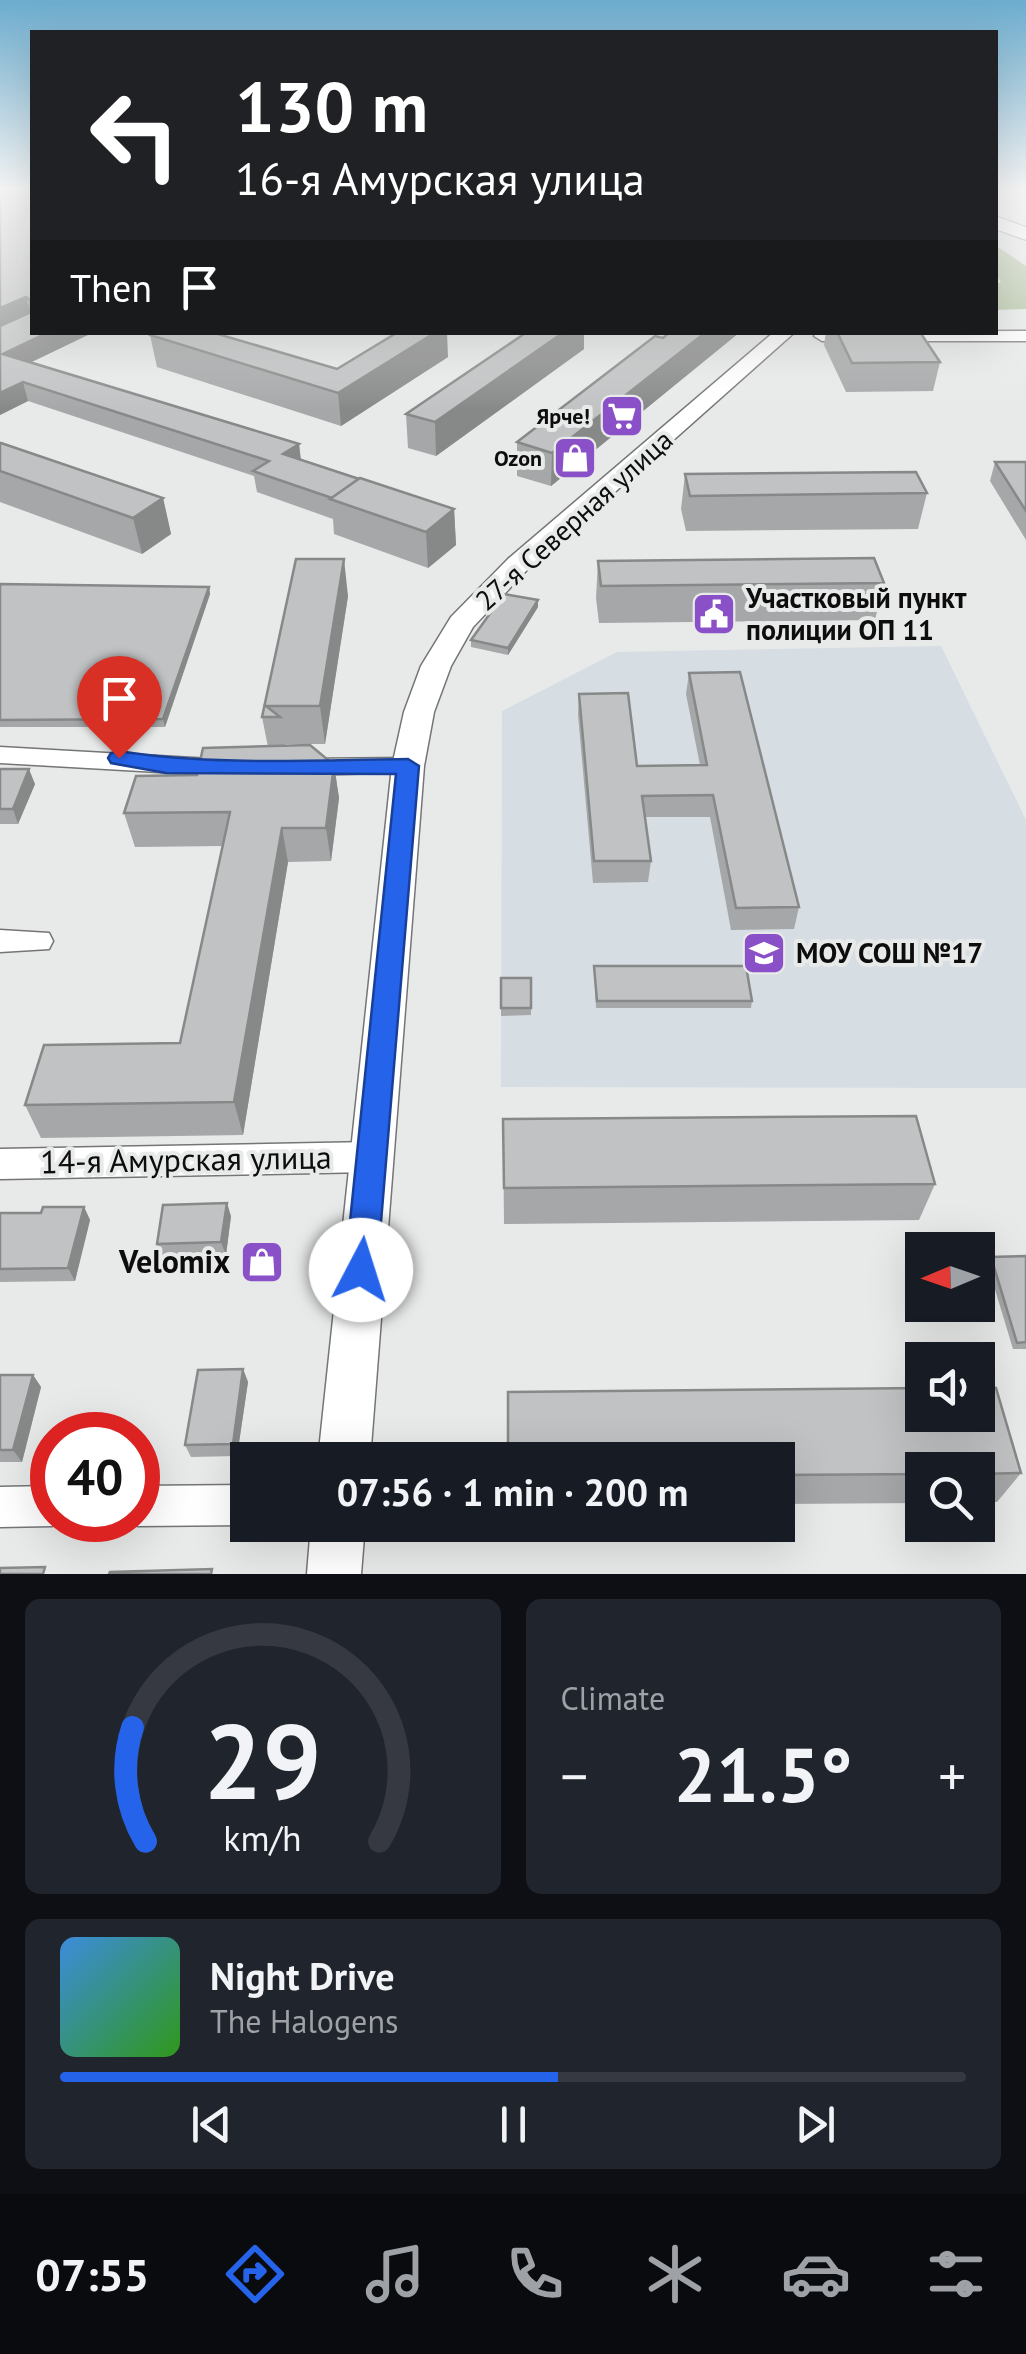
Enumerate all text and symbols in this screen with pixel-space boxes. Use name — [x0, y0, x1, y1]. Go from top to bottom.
text: 130 m — [235, 61, 428, 151]
icon: left — [70, 70, 200, 200]
text: 16-я Амурская улица — [235, 149, 645, 207]
icon: arrive — [172, 260, 227, 315]
text: Then — [70, 263, 152, 312]
supermarket icon: Ярче! — [599, 393, 645, 439]
place label: Ярче! — [537, 402, 590, 430]
street label: 27-я Северная улица — [467, 421, 680, 618]
shop icon: Ozon — [552, 435, 598, 481]
place label: Ozon — [494, 444, 542, 472]
place label: Участковый пункт полиции ОП 11 — [745, 579, 967, 648]
public building icon: Участковый пункт полиции ОП 11 — [691, 591, 737, 637]
pin — [77, 656, 162, 759]
icon: arrive — [92, 671, 147, 726]
school or university icon: МОУ СОШ №17 — [741, 930, 787, 976]
place label: МОУ СОШ №17 — [796, 934, 983, 971]
street label: 14-я Амурская улица — [40, 1135, 332, 1183]
position arrow — [309, 1218, 413, 1322]
north arrow — [905, 1232, 995, 1322]
map controls — [905, 1232, 995, 1542]
shop icon: Velomix — [239, 1239, 285, 1285]
place label: Velomix — [118, 1240, 230, 1282]
button: sound — [905, 1342, 995, 1432]
speed limit sign: 40 — [30, 1412, 160, 1542]
button: search — [905, 1452, 995, 1542]
text: 07:56 · 1 min · 200 m — [337, 1467, 688, 1516]
text: Climate — [561, 1677, 665, 1719]
text: 29 — [204, 1693, 322, 1828]
text: 21.5° — [674, 1726, 853, 1823]
text: − — [561, 1740, 588, 1811]
text: + — [938, 1740, 966, 1811]
text: km/h — [224, 1815, 302, 1861]
text: Night Drive — [210, 1951, 394, 2000]
text: The Halogens — [210, 2000, 398, 2042]
icon: previous — [184, 2097, 239, 2152]
icon: pause — [486, 2097, 541, 2152]
icon: next — [788, 2097, 843, 2152]
icon: directions — [220, 2239, 290, 2309]
icon: music — [360, 2239, 430, 2309]
icon: phone — [500, 2239, 570, 2309]
icon: climate — [640, 2239, 710, 2309]
icon: car — [781, 2239, 851, 2309]
icon: filters — [921, 2239, 991, 2309]
text: 07:55 — [35, 2245, 149, 2303]

